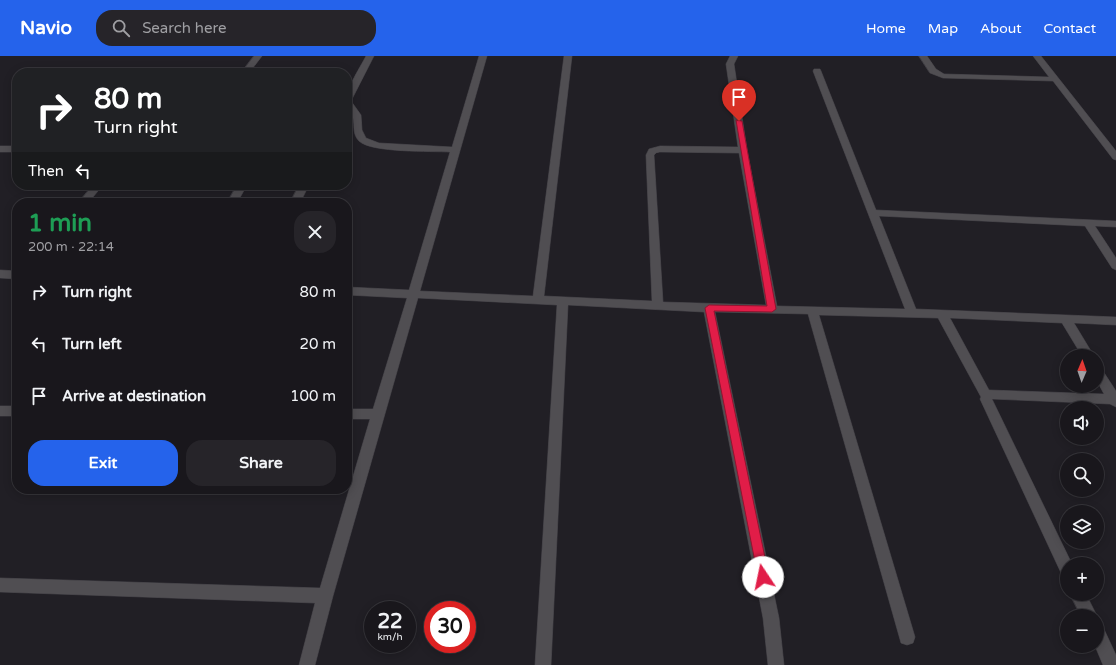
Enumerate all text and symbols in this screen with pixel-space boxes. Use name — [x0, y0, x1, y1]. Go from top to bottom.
search box — [96, 10, 376, 46]
text: Navio — [20, 17, 72, 39]
icon: search — [110, 17, 132, 39]
text: Search here — [142, 19, 226, 37]
text: Home — [866, 20, 906, 37]
text: Map — [928, 20, 958, 37]
text: About — [980, 20, 1022, 37]
text: Contact — [1044, 20, 1096, 37]
pin — [722, 80, 756, 121]
text: 80 m — [94, 82, 162, 116]
icon: right — [28, 84, 80, 136]
icon: arrive — [728, 86, 750, 108]
text: Turn right — [94, 116, 178, 138]
icon: left — [72, 160, 94, 182]
text: Then — [28, 162, 64, 180]
text: 1 min — [28, 209, 92, 238]
button: close — [294, 211, 336, 253]
text: 200 m · 22:14 — [28, 239, 114, 255]
icon: right — [28, 281, 50, 303]
text: Turn right — [62, 283, 132, 301]
text: 80 m — [299, 283, 336, 301]
icon: left — [28, 333, 50, 355]
text: Turn left — [62, 335, 122, 353]
text: 20 m — [299, 335, 336, 353]
north arrow — [1060, 349, 1104, 393]
map controls — [1060, 349, 1104, 653]
icon: arrive — [28, 385, 50, 407]
text: Arrive at destination — [62, 387, 206, 405]
text: 100 m — [290, 387, 336, 405]
button: sound — [1060, 401, 1104, 445]
button: Exit — [28, 440, 178, 486]
button: Share — [186, 440, 336, 486]
button: search — [1060, 453, 1104, 497]
button: layers — [1060, 505, 1104, 549]
position arrow — [742, 556, 784, 598]
button: + — [1060, 557, 1104, 601]
speed limit sign: 30 — [424, 601, 476, 653]
button: − — [1060, 609, 1104, 653]
text: 22 — [377, 610, 403, 634]
text: km/h — [377, 631, 403, 643]

